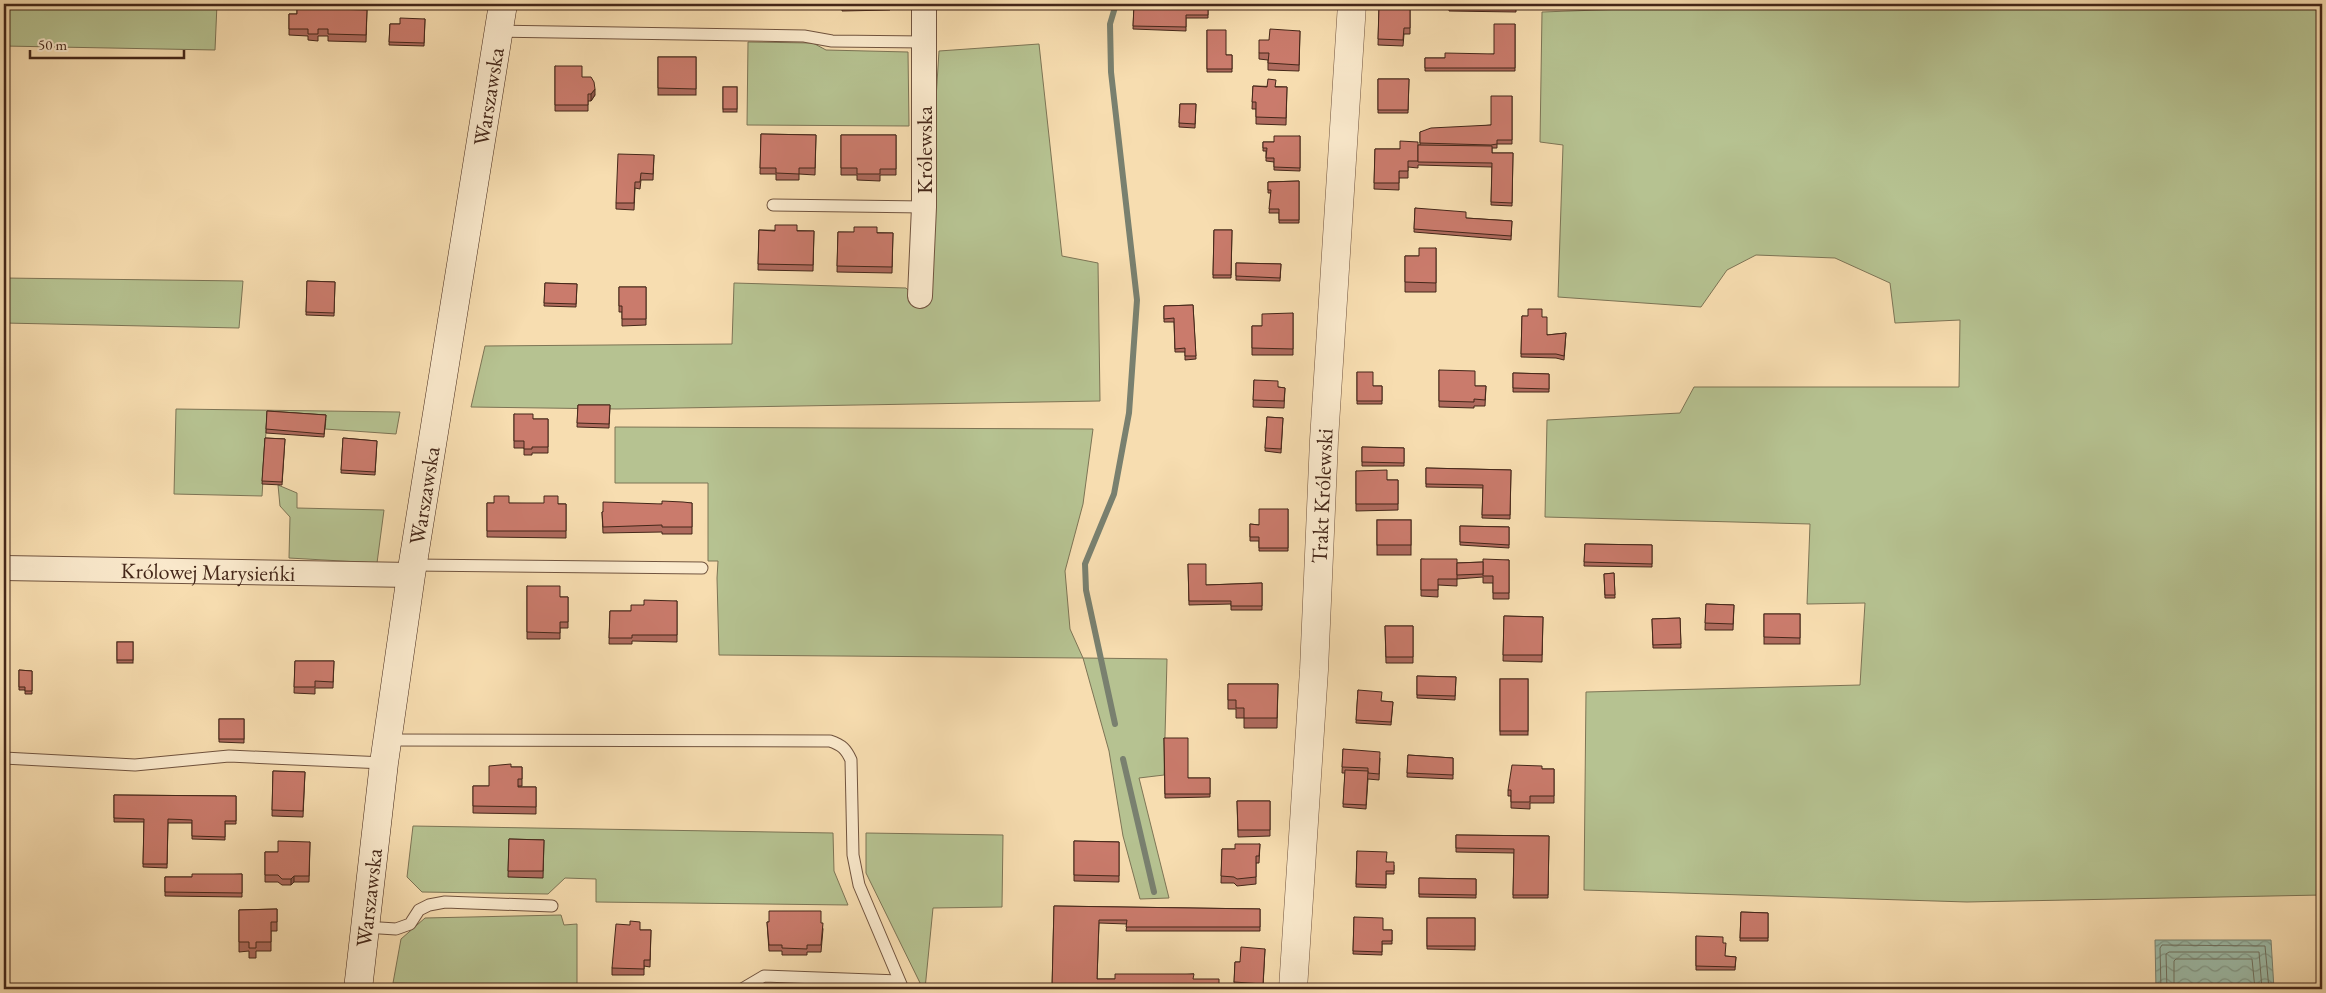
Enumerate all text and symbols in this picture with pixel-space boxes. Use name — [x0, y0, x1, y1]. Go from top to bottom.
scale bar — [30, 28, 184, 60]
text: 50 m — [38, 35, 67, 54]
street label: Warszawska — [466, 45, 510, 148]
street label: Królewska — [910, 106, 939, 194]
street label: Trakt Królewski — [1304, 427, 1339, 564]
street label: Warszawska — [402, 444, 446, 547]
street label: Królowej Marysieńki — [120, 556, 296, 588]
street label: Warszawska — [348, 846, 389, 949]

